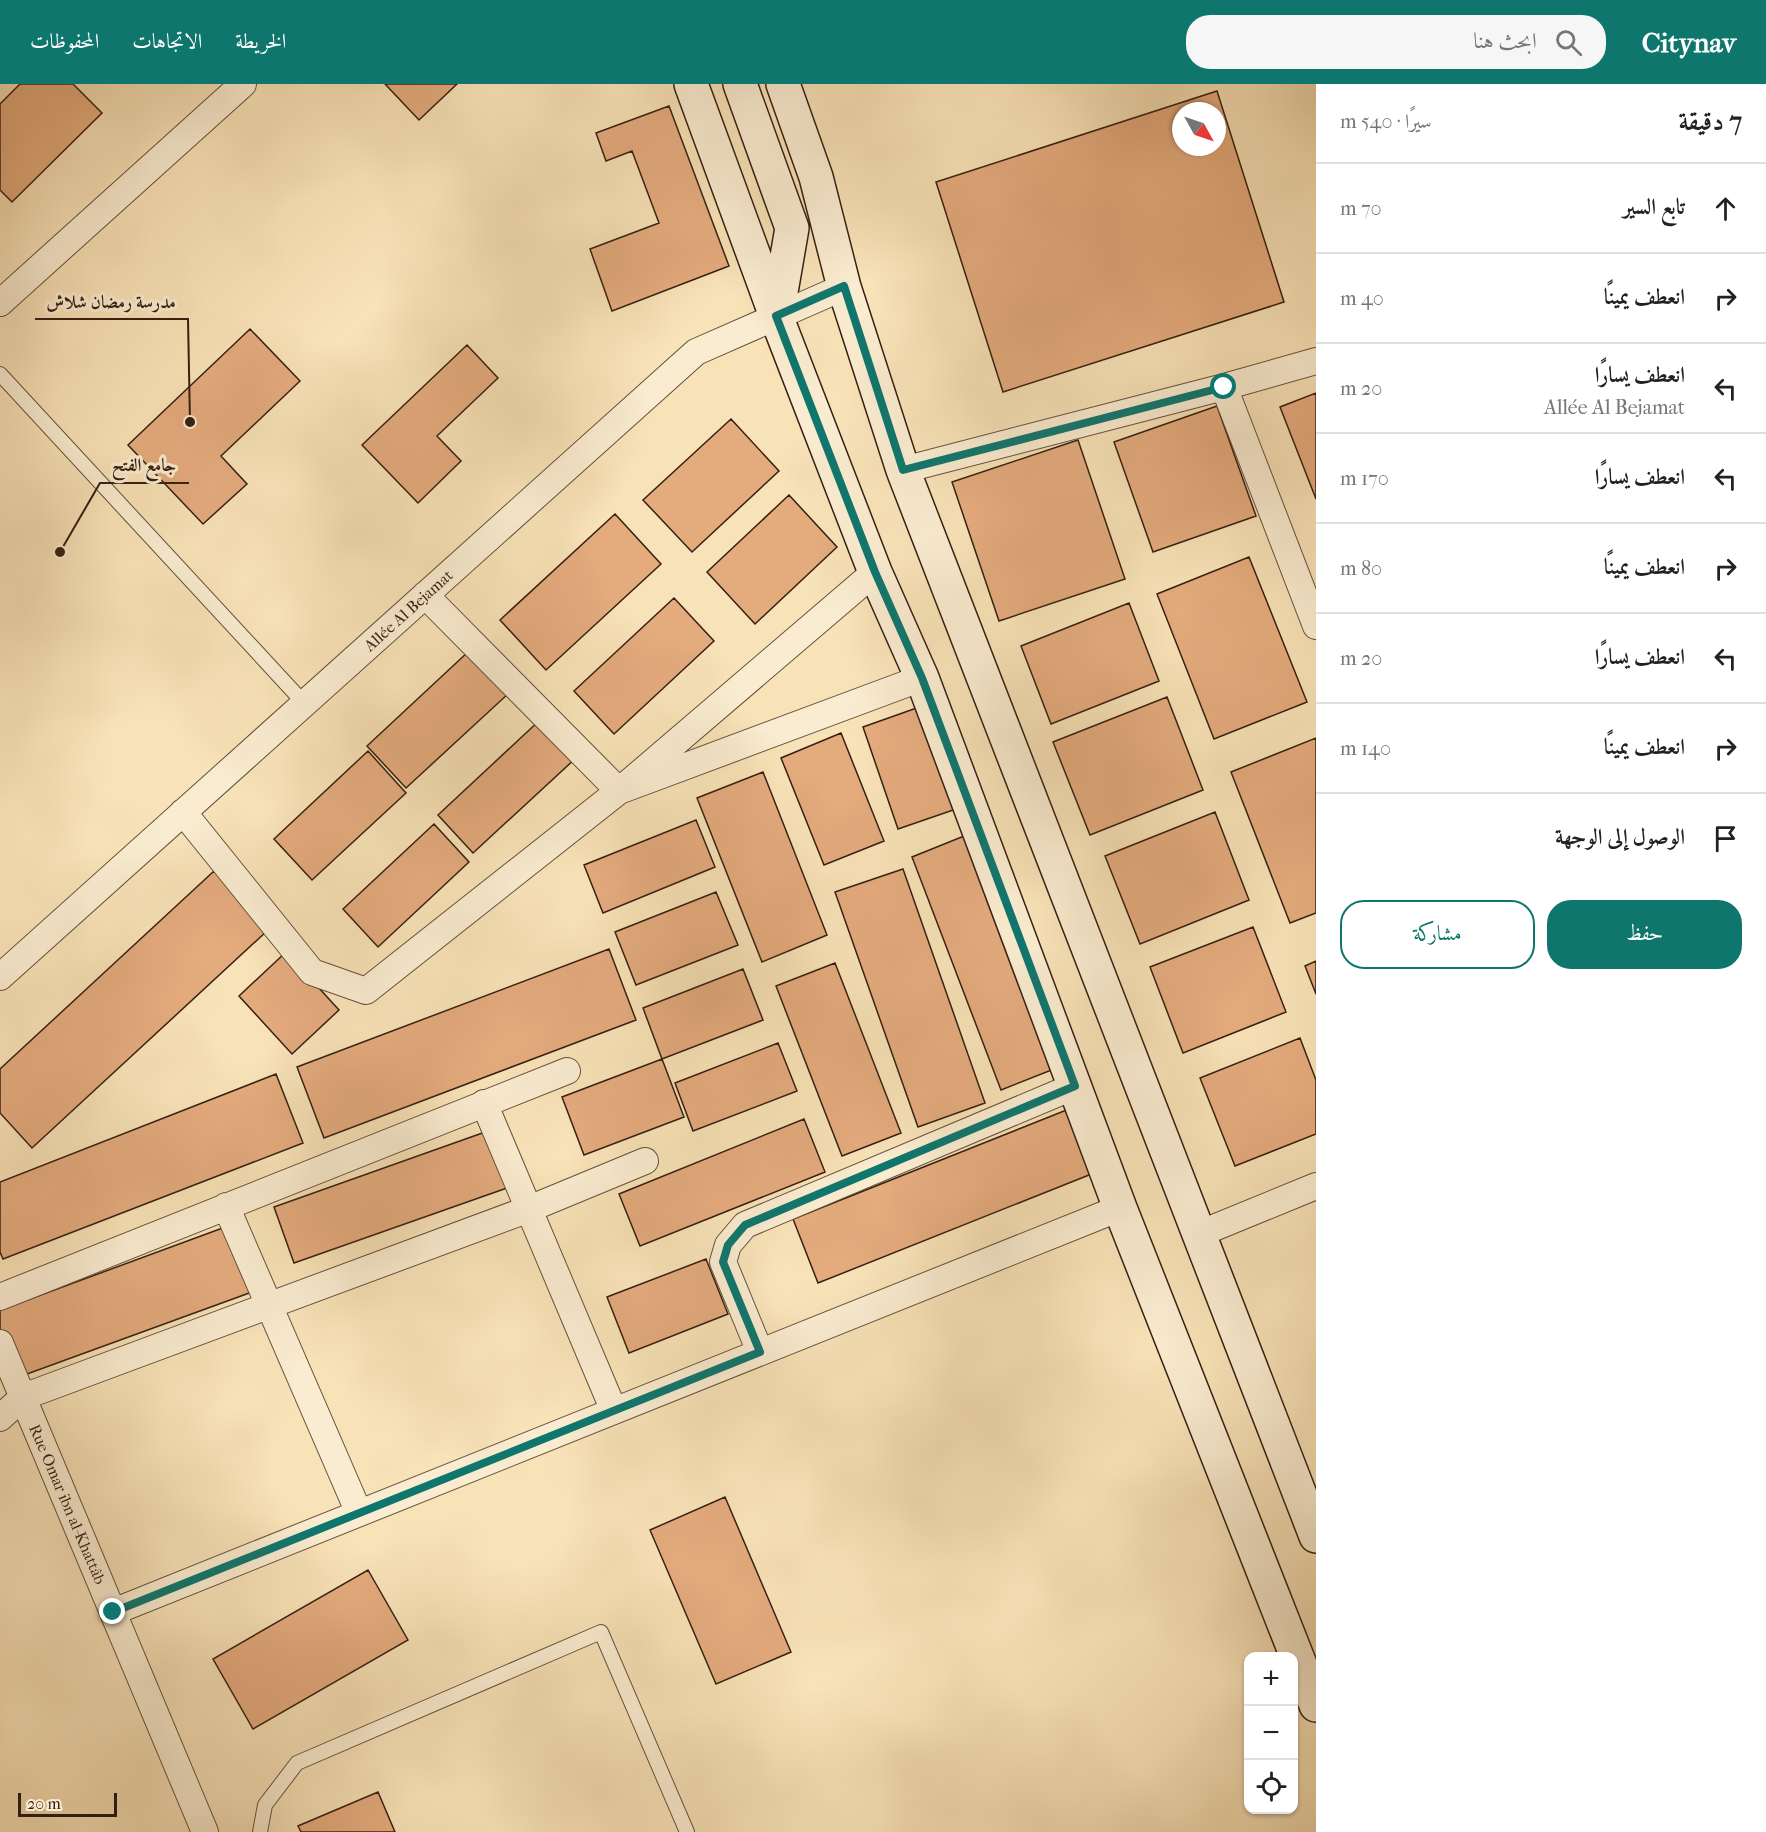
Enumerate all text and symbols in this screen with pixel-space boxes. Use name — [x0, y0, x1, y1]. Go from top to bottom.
search box — [1186, 15, 1606, 69]
icon: search — [1552, 26, 1585, 59]
text: Citynav — [1642, 26, 1736, 59]
text: ابحث هنا — [1473, 28, 1537, 54]
text: المحفوظات — [30, 29, 99, 53]
text: الاتجاهات — [132, 29, 202, 53]
text: الخريطة — [235, 29, 286, 53]
north arrow — [1172, 102, 1226, 156]
text: 7 دقيقة — [1678, 106, 1742, 137]
text: سيرًا · 540 m — [1340, 110, 1432, 133]
icon: ahead — [1709, 192, 1742, 225]
text: تابع السير — [1623, 194, 1685, 220]
text: 70 m — [1340, 197, 1382, 220]
icon: right — [1709, 282, 1742, 315]
callout: مدرسة رمضان شلاش — [35, 283, 188, 319]
text: انعطف يمينًا — [1604, 284, 1685, 310]
text: 40 m — [1340, 287, 1384, 310]
text: مدرسة رمضان شلاش — [46, 292, 176, 313]
text: انعطف يسارًا — [1595, 362, 1685, 388]
icon: left — [1709, 372, 1742, 405]
route start — [1210, 373, 1236, 399]
text: 20 m — [1340, 377, 1382, 400]
text: Allée Al Bejamat — [1544, 396, 1685, 419]
callout: جامع الفتح — [100, 447, 189, 483]
text: جامع الفتح — [112, 455, 176, 482]
icon: left — [1709, 462, 1742, 495]
text: انعطف يسارًا — [1595, 464, 1685, 490]
text: 170 m — [1340, 467, 1389, 490]
icon: right — [1709, 552, 1742, 585]
text: انعطف يمينًا — [1604, 554, 1685, 580]
text: 80 m — [1340, 557, 1382, 580]
street label: Allée Al Bejamat — [359, 565, 457, 656]
icon: left — [1709, 642, 1742, 675]
text: انعطف يسارًا — [1595, 644, 1685, 670]
text: 20 m — [1340, 647, 1382, 670]
icon: right — [1709, 732, 1742, 765]
text: انعطف يمينًا — [1604, 734, 1685, 760]
text: 140 m — [1340, 737, 1391, 760]
icon: arrive — [1709, 822, 1742, 855]
text: الوصول إلى الوجهة — [1555, 824, 1685, 850]
button: مشاركة — [1340, 900, 1535, 969]
button: حفظ — [1547, 900, 1742, 969]
street label: Rue Omar ibn al-Khattâb — [25, 1421, 110, 1587]
route end — [99, 1598, 125, 1624]
map controls — [1244, 1652, 1298, 1814]
button: + — [1244, 1652, 1298, 1706]
button: − — [1244, 1706, 1298, 1760]
button: locate — [1244, 1760, 1298, 1814]
scale bar — [18, 1790, 117, 1818]
text: 20 m — [27, 1794, 61, 1813]

